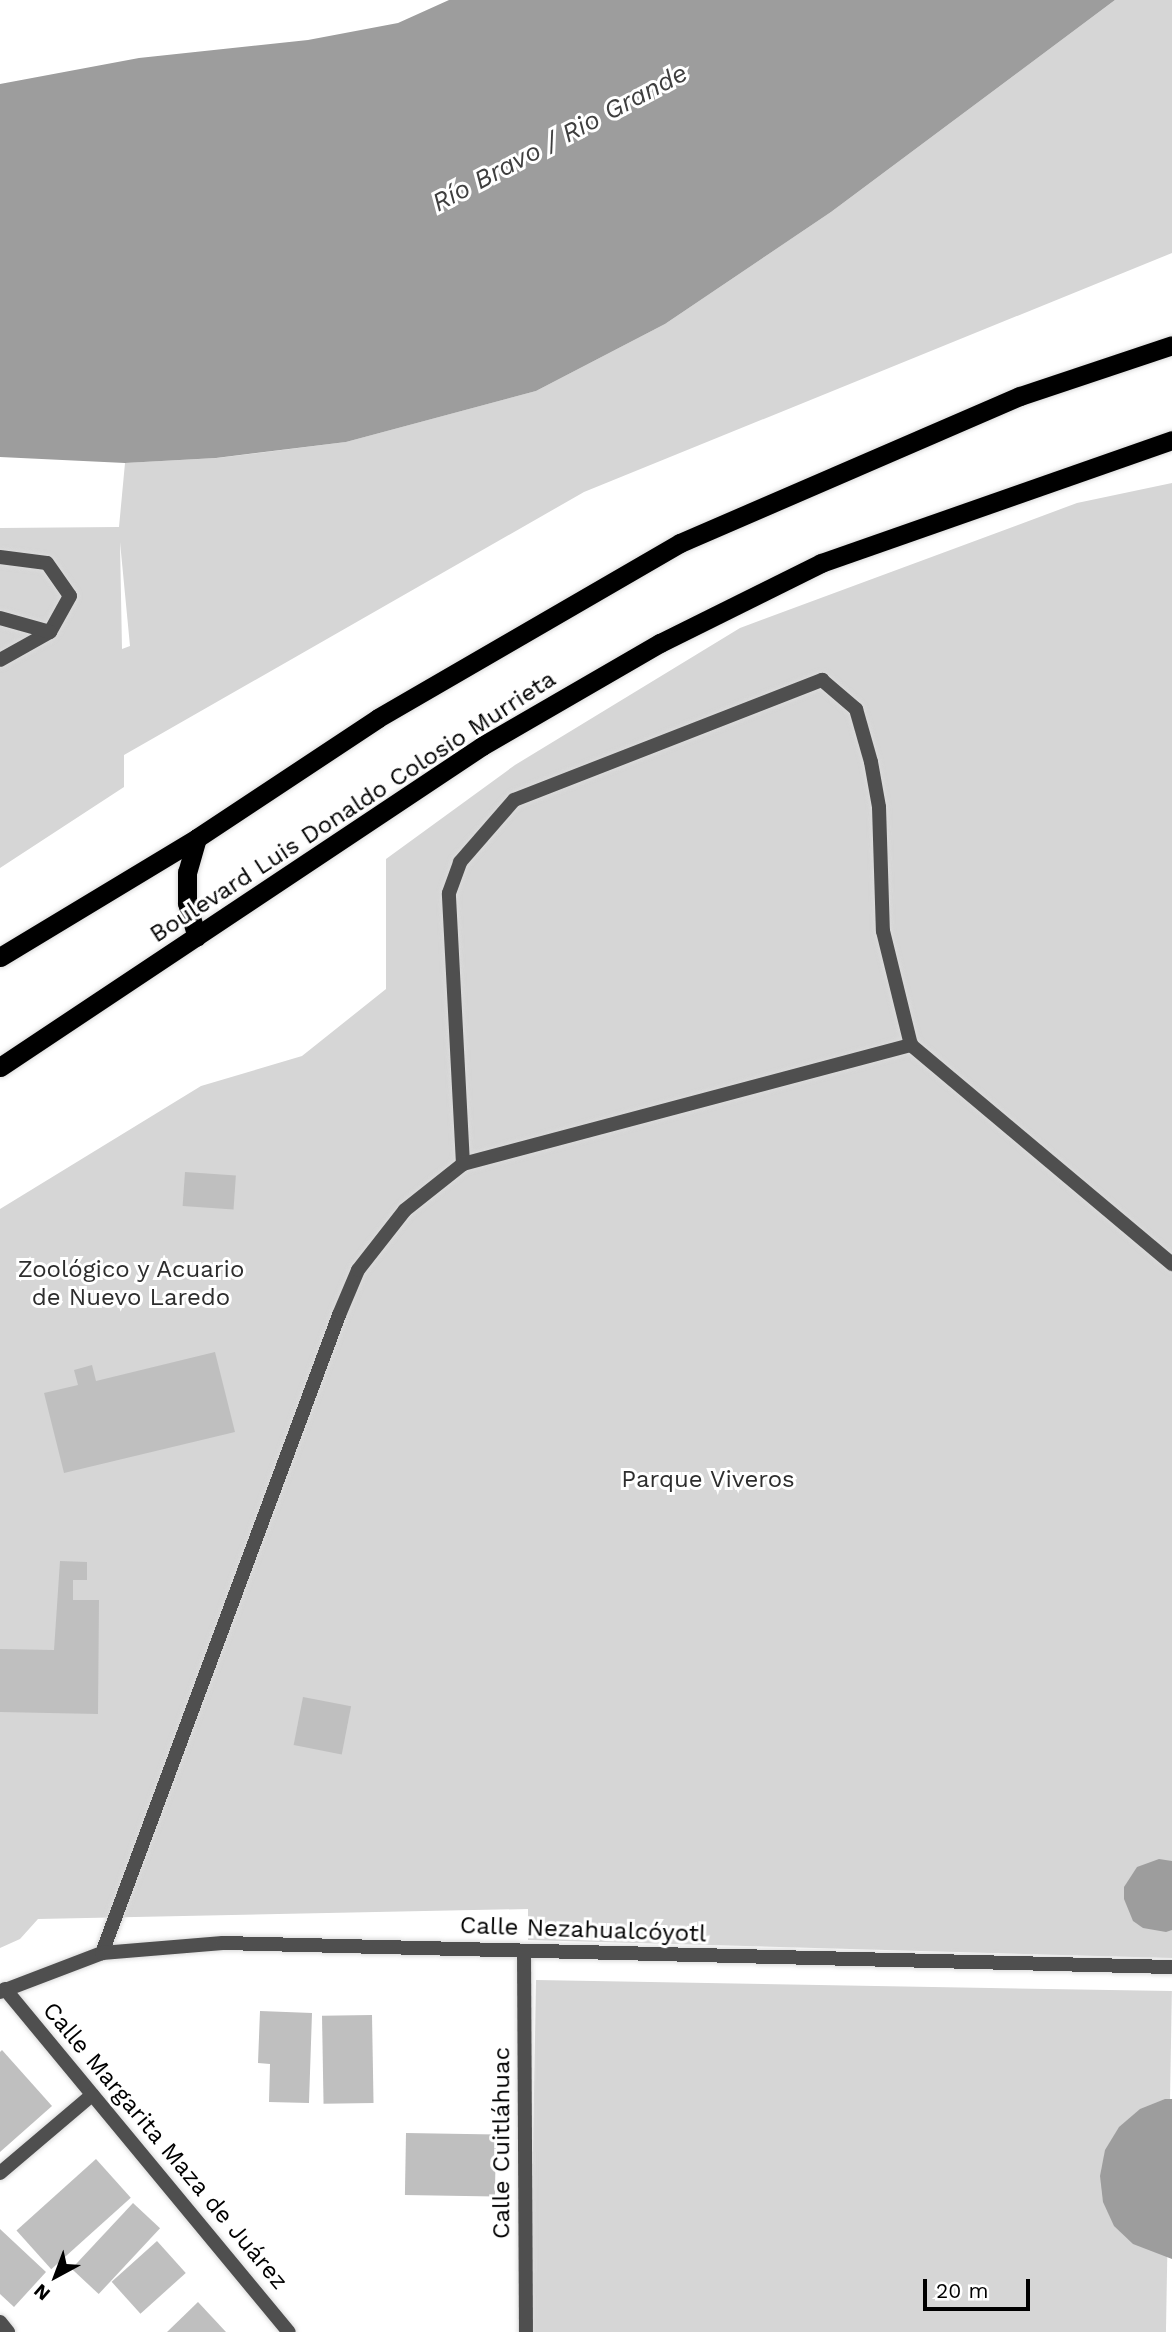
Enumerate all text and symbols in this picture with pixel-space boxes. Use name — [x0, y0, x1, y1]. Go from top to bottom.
water label: Río Bravo / Rio Grande — [427, 57, 693, 219]
street label: Boulevard Luis Donaldo Colosio Murrieta — [145, 665, 561, 949]
park label: Zoológico y Acuario de Nuevo Laredo — [17, 1256, 245, 1312]
park label: Parque Viveros — [621, 1466, 795, 1494]
street label: Calle Nezahualcóyotl — [459, 1911, 707, 1949]
street label: Calle Margarita Maza de Juárez — [36, 1996, 294, 2296]
street label: Calle Cuitláhuac — [488, 2047, 516, 2239]
north arrow — [21, 2241, 91, 2311]
scale bar — [927, 2266, 1034, 2310]
text: 20 m — [936, 2278, 988, 2303]
text: N — [29, 2279, 55, 2306]

